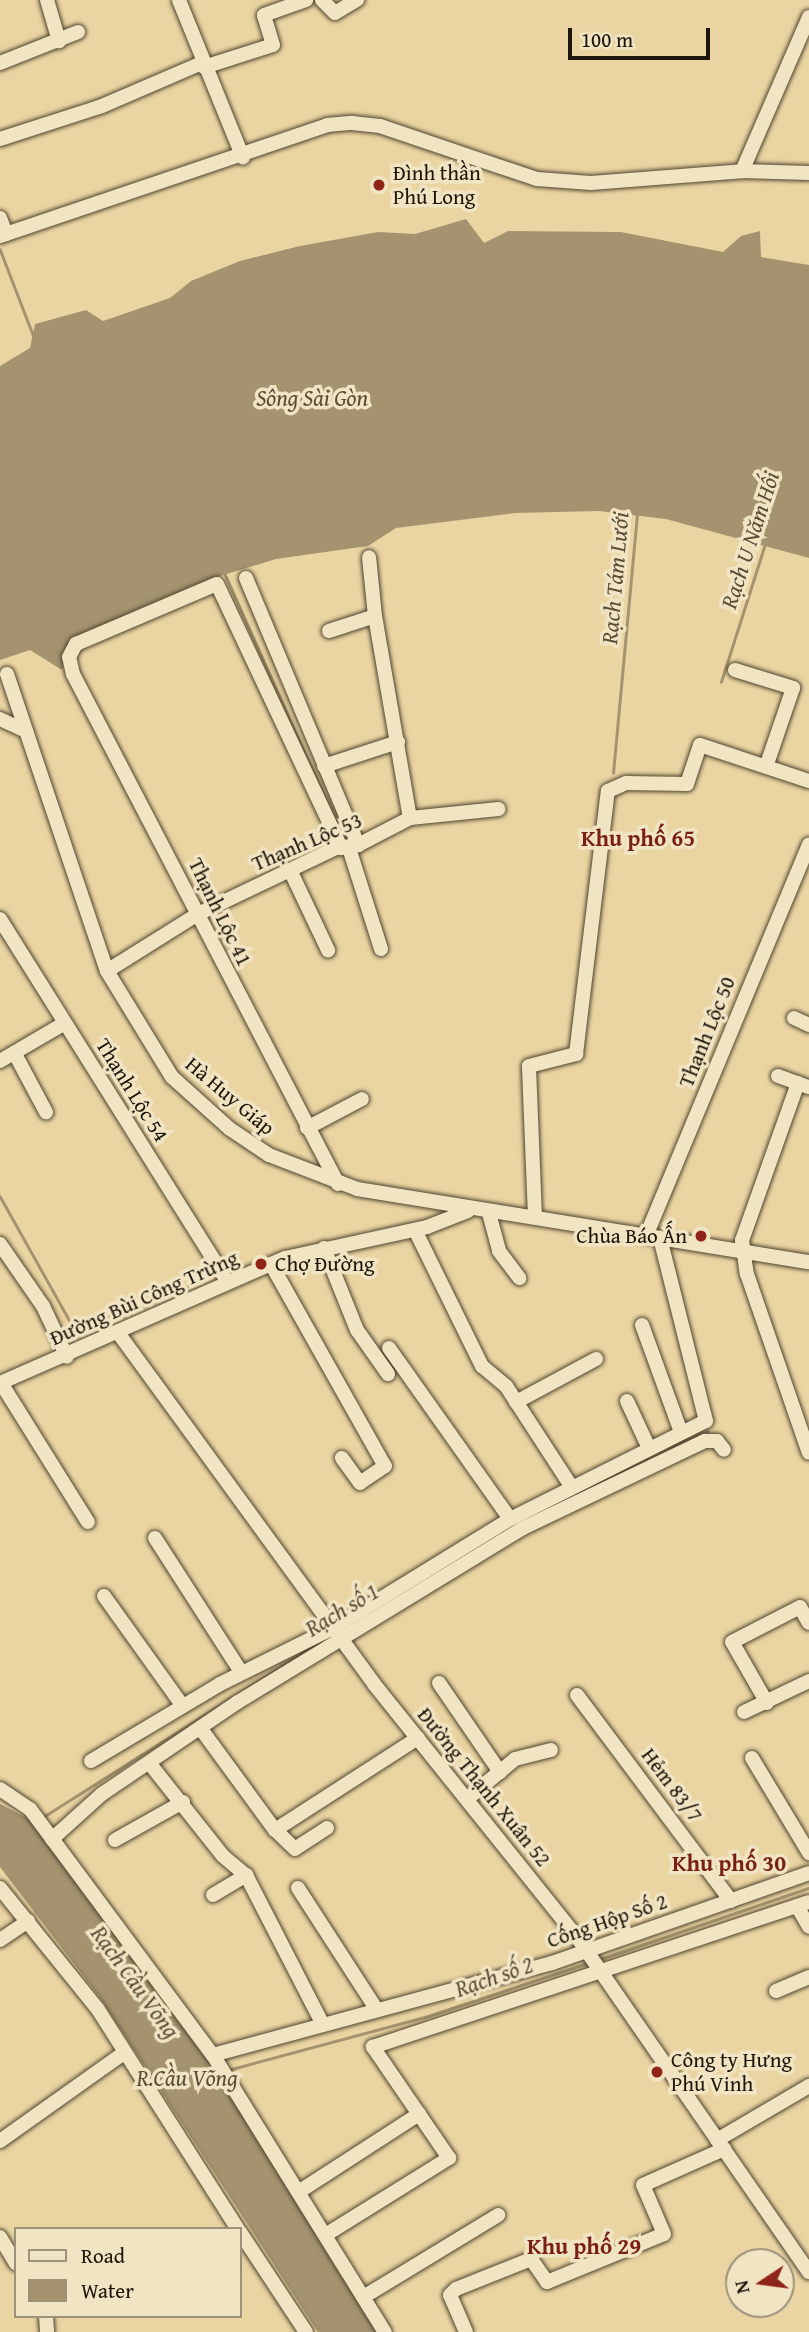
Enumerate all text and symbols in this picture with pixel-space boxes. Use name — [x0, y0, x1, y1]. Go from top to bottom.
scale bar — [571, 14, 713, 58]
text: 100 m — [581, 24, 633, 55]
place label: Đình thần Phú Long — [393, 160, 481, 210]
marker: Đình thần Phú Long — [371, 177, 387, 193]
water label: Sông Sài Gòn — [256, 384, 368, 412]
water label: Rạch U Năm Hối — [715, 468, 785, 612]
water label: Rạch Tám Lưới — [595, 511, 635, 645]
street label: Thạnh Lộc 53 — [248, 808, 366, 876]
district label: Khu phố 65 — [581, 824, 695, 852]
street label: Thạnh Lộc 41 — [183, 854, 257, 970]
street label: Thạnh Lộc 50 — [673, 973, 741, 1091]
street label: Thạnh Lộc 54 — [90, 1034, 174, 1146]
street label: Hà Huy Giáp — [180, 1052, 280, 1140]
place label: Chùa Báo Ấn — [576, 1223, 687, 1249]
marker: Chùa Báo Ấn — [693, 1228, 709, 1244]
street label: Đường Bùi Công Trừng — [46, 1245, 242, 1351]
place label: Chợ Đường — [275, 1251, 374, 1277]
marker: Chợ Đường — [253, 1256, 269, 1272]
water label: Rạch số 1 — [300, 1577, 384, 1643]
street label: Đường Thạnh Xuân 52 — [412, 1702, 556, 1872]
street label: Hẻm 83/7 — [636, 1743, 708, 1827]
district label: Khu phố 30 — [672, 1849, 786, 1877]
street label: Cống Hộp Số 2 — [544, 1889, 670, 1953]
water label: Rạch Cầu Võng — [85, 1920, 185, 2044]
water label: Rạch số 2 — [451, 1951, 537, 2003]
place label: Công ty Hưng Phú Vinh — [671, 2047, 792, 2097]
water label: R.Cầu Võng — [136, 2064, 238, 2092]
marker: Công ty Hưng Phú Vinh — [649, 2064, 665, 2080]
legend — [14, 2227, 242, 2318]
district label: Khu phố 29 — [527, 2232, 641, 2260]
text: Road — [81, 2240, 125, 2271]
north arrow — [725, 2248, 795, 2318]
text: Water — [81, 2275, 134, 2306]
text: N — [726, 2278, 757, 2297]

